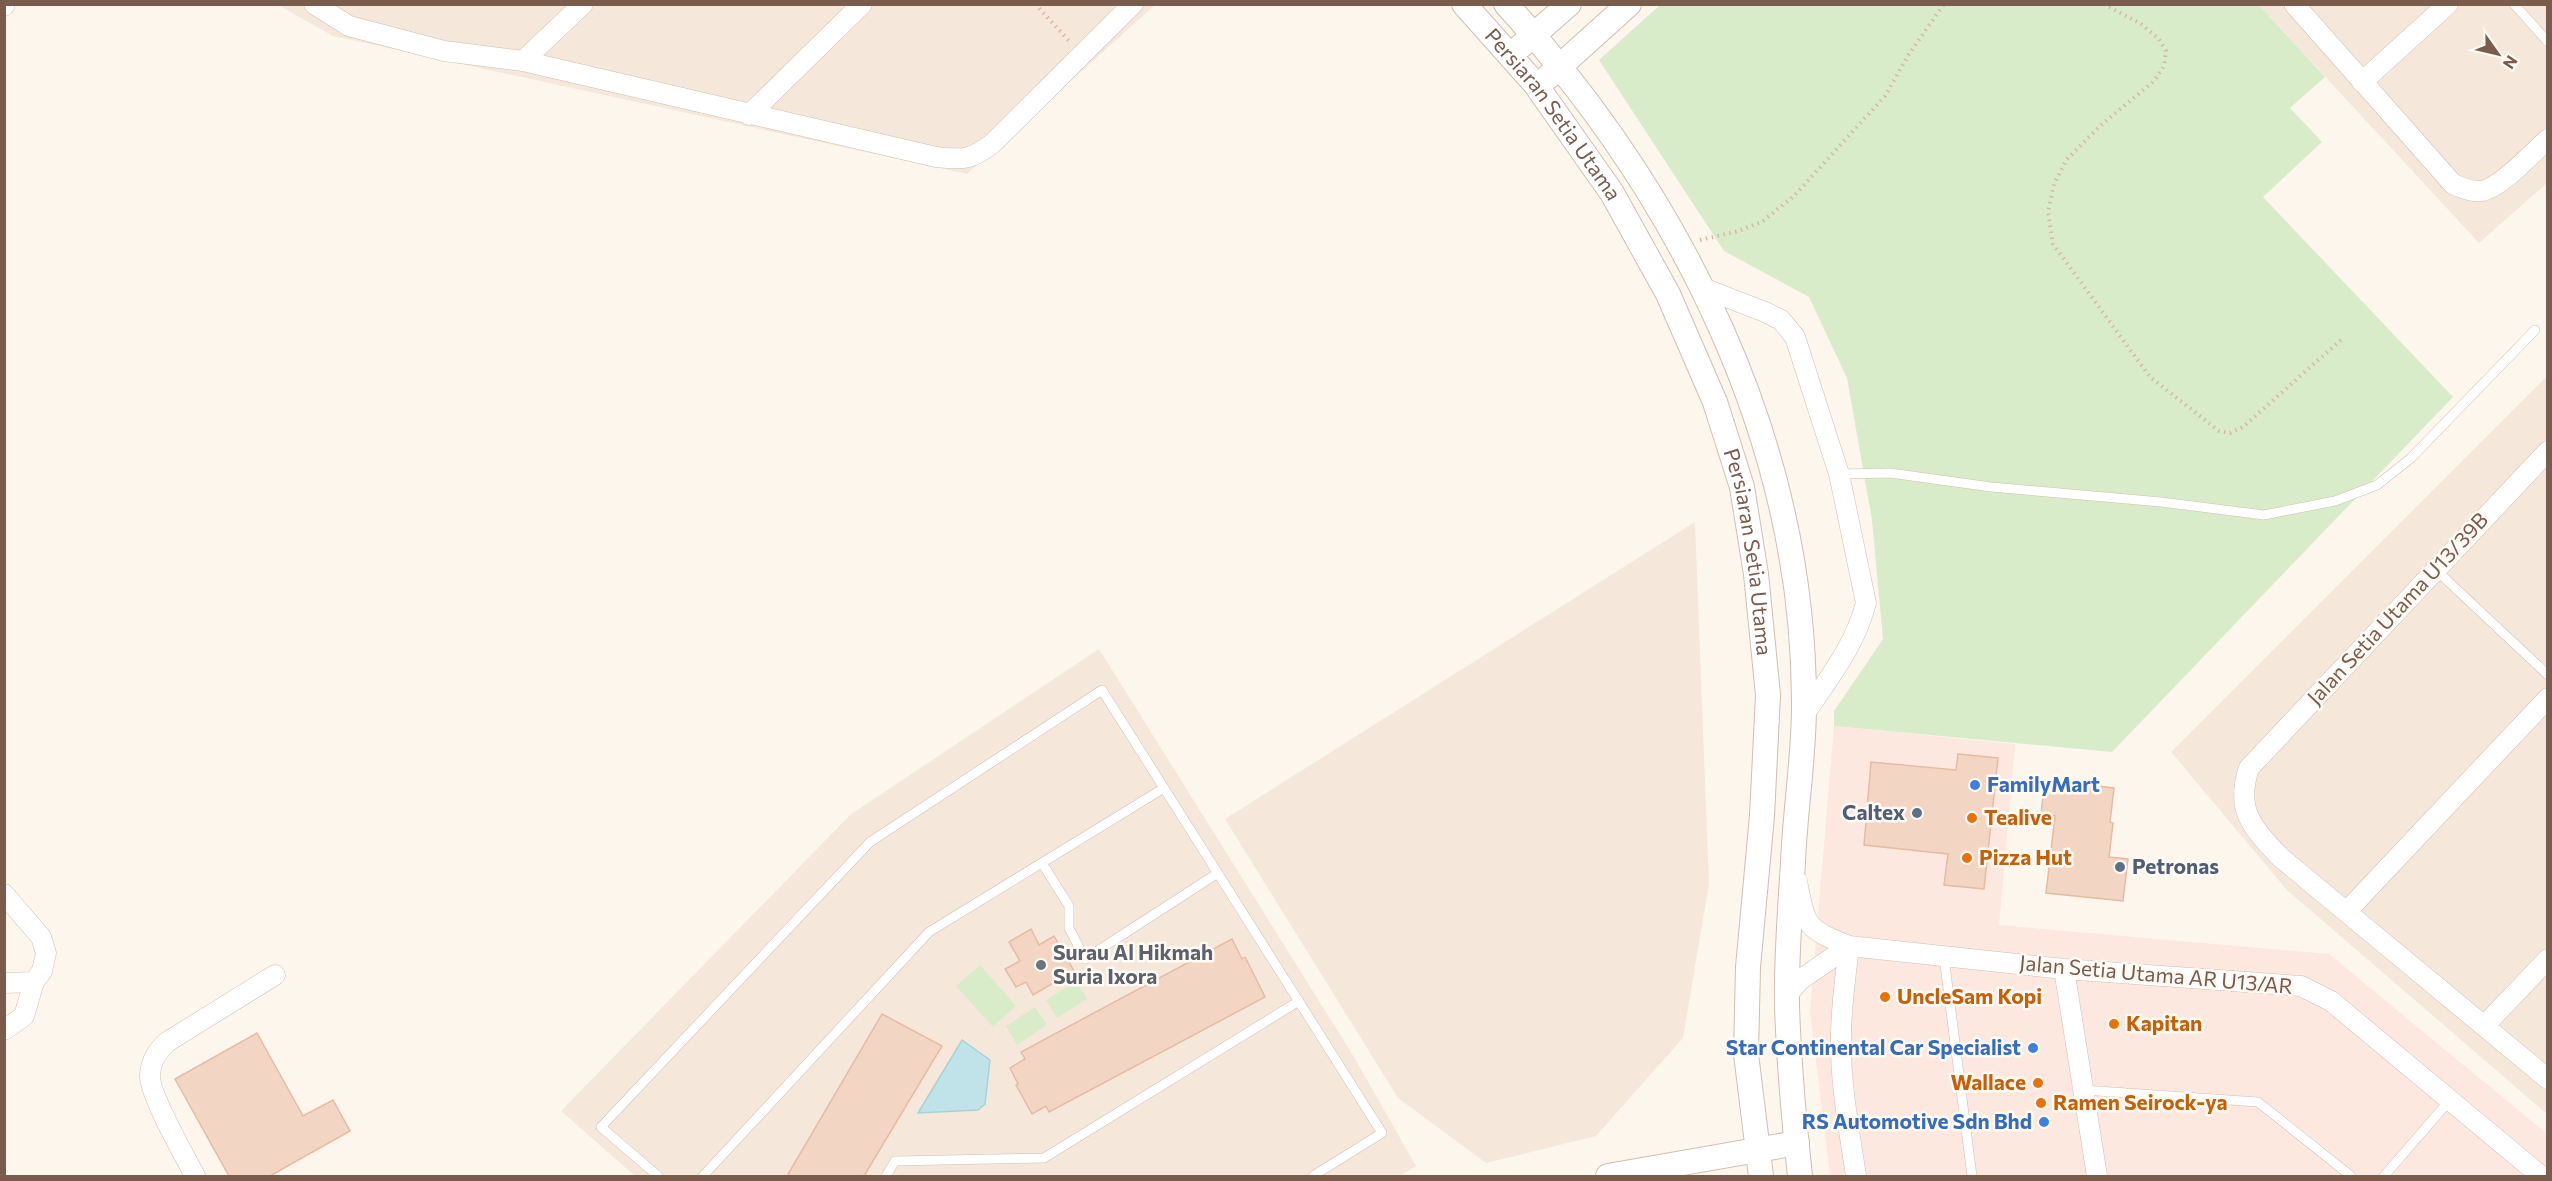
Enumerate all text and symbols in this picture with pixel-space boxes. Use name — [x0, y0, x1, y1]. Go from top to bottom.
street label: Persiaran Setia Utama — [1480, 22, 1627, 204]
north arrow — [2468, 24, 2528, 84]
text: N — [2500, 52, 2522, 73]
street label: Persiaran Setia Utama — [1719, 445, 1778, 657]
street label: Jalan Setia Utama U13/39B — [2301, 507, 2492, 709]
place label: FamilyMart — [1987, 771, 2100, 796]
marker: FamilyMart — [1968, 778, 1982, 792]
place label: Caltex — [1842, 799, 1905, 824]
place label: Tealive — [1984, 804, 2052, 829]
marker: Caltex — [1910, 806, 1924, 820]
marker: Tealive — [1965, 811, 1979, 825]
place label: Pizza Hut — [1979, 844, 2072, 869]
marker: Pizza Hut — [1960, 851, 1974, 865]
place label: Petronas — [2132, 853, 2219, 878]
marker: Petronas — [2113, 860, 2127, 874]
place label: Surau Al Hikmah Suria Ixora — [1053, 939, 1213, 988]
street label: Jalan Setia Utama AR U13/AR — [2019, 949, 2294, 998]
marker: Surau Al Hikmah Suria Ixora — [1034, 958, 1048, 972]
place label: UncleSam Kopi — [1897, 983, 2042, 1008]
marker: UncleSam Kopi — [1878, 990, 1892, 1004]
place label: Kapitan — [2126, 1010, 2202, 1035]
marker: Kapitan — [2107, 1017, 2121, 1031]
place label: Star Continental Car Specialist — [1726, 1034, 2021, 1059]
marker: Star Continental Car Specialist — [2026, 1041, 2040, 1055]
place label: Wallace — [1950, 1069, 2026, 1094]
marker: Wallace — [2031, 1076, 2045, 1090]
place label: Ramen Seirock-ya — [2053, 1089, 2228, 1114]
marker: Ramen Seirock-ya — [2034, 1096, 2048, 1110]
place label: RS Automotive Sdn Bhd — [1802, 1108, 2032, 1133]
marker: RS Automotive Sdn Bhd — [2037, 1115, 2051, 1129]

